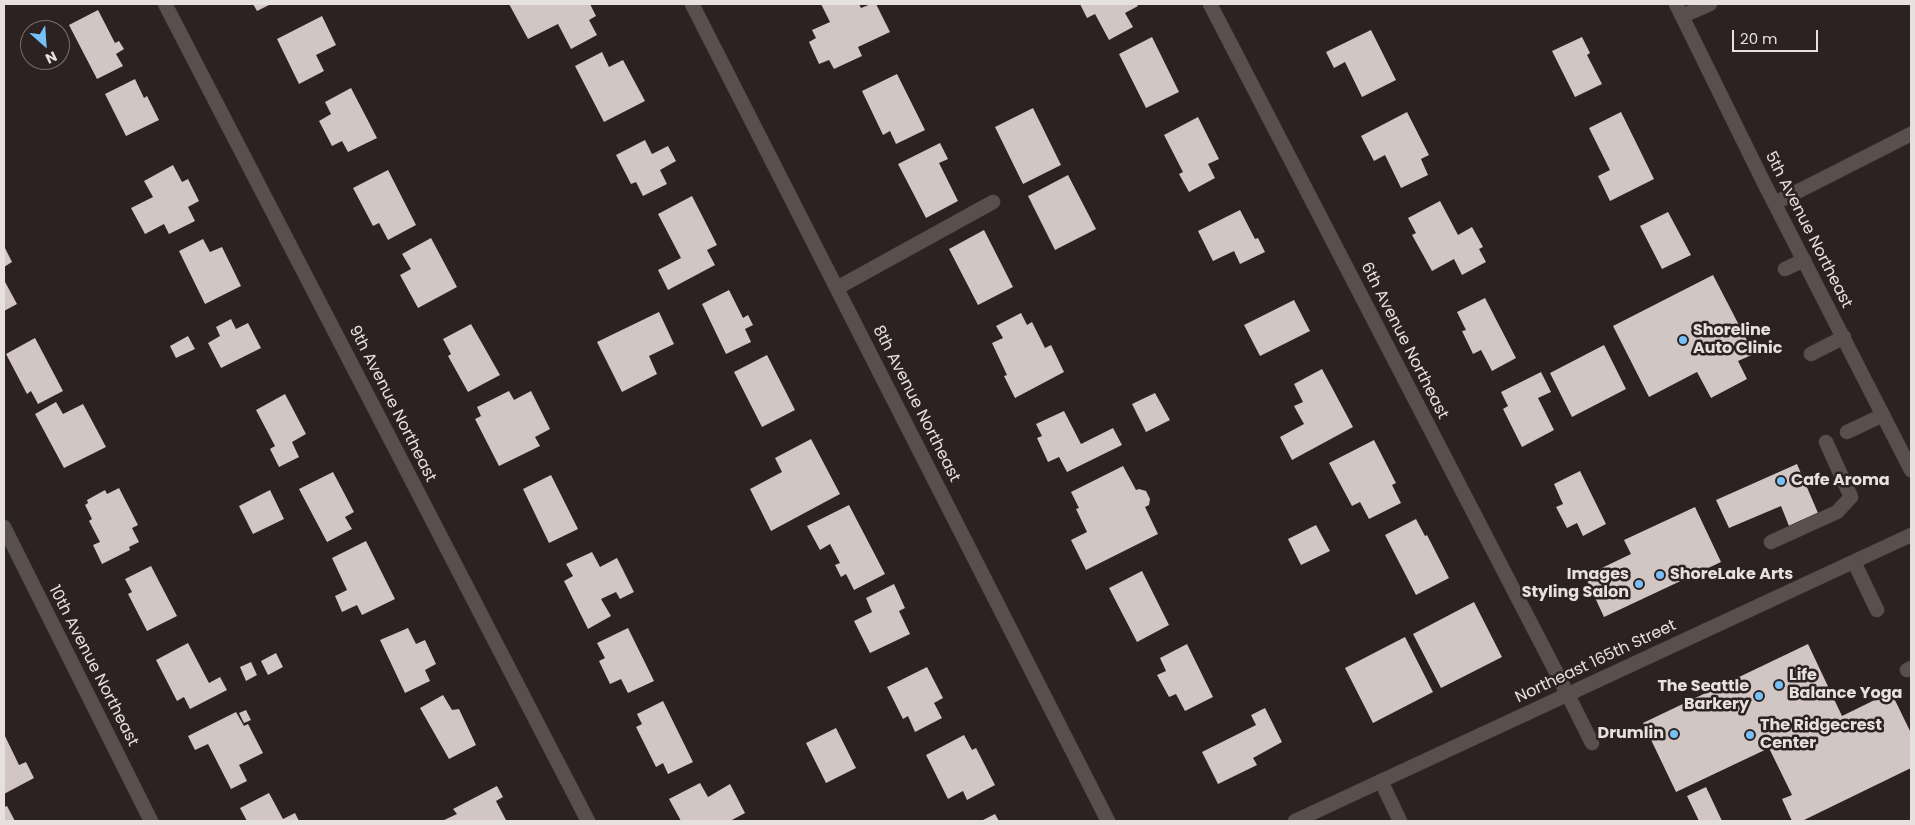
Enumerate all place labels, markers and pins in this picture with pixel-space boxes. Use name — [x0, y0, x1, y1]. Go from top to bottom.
place label: Shoreline Auto Clinic — [1693, 321, 1782, 359]
marker: Shoreline Auto Clinic — [1677, 334, 1689, 346]
place label: Cafe Aroma — [1791, 471, 1890, 491]
marker: Cafe Aroma — [1775, 475, 1787, 487]
place label: Images Styling Salon — [1522, 565, 1629, 603]
place label: ShoreLake Arts — [1670, 565, 1793, 585]
marker: ShoreLake Arts — [1654, 569, 1666, 581]
marker: Images Styling Salon — [1633, 578, 1645, 590]
place label: Life Balance Yoga — [1789, 666, 1902, 704]
place label: The Seattle Barkery — [1657, 677, 1749, 715]
marker: Life Balance Yoga — [1773, 679, 1785, 691]
marker: The Seattle Barkery — [1753, 690, 1765, 702]
place label: The Ridgecrest Center — [1760, 716, 1882, 754]
place label: Drumlin — [1598, 724, 1664, 744]
marker: Drumlin — [1668, 728, 1680, 740]
marker: The Ridgecrest Center — [1744, 729, 1756, 741]

